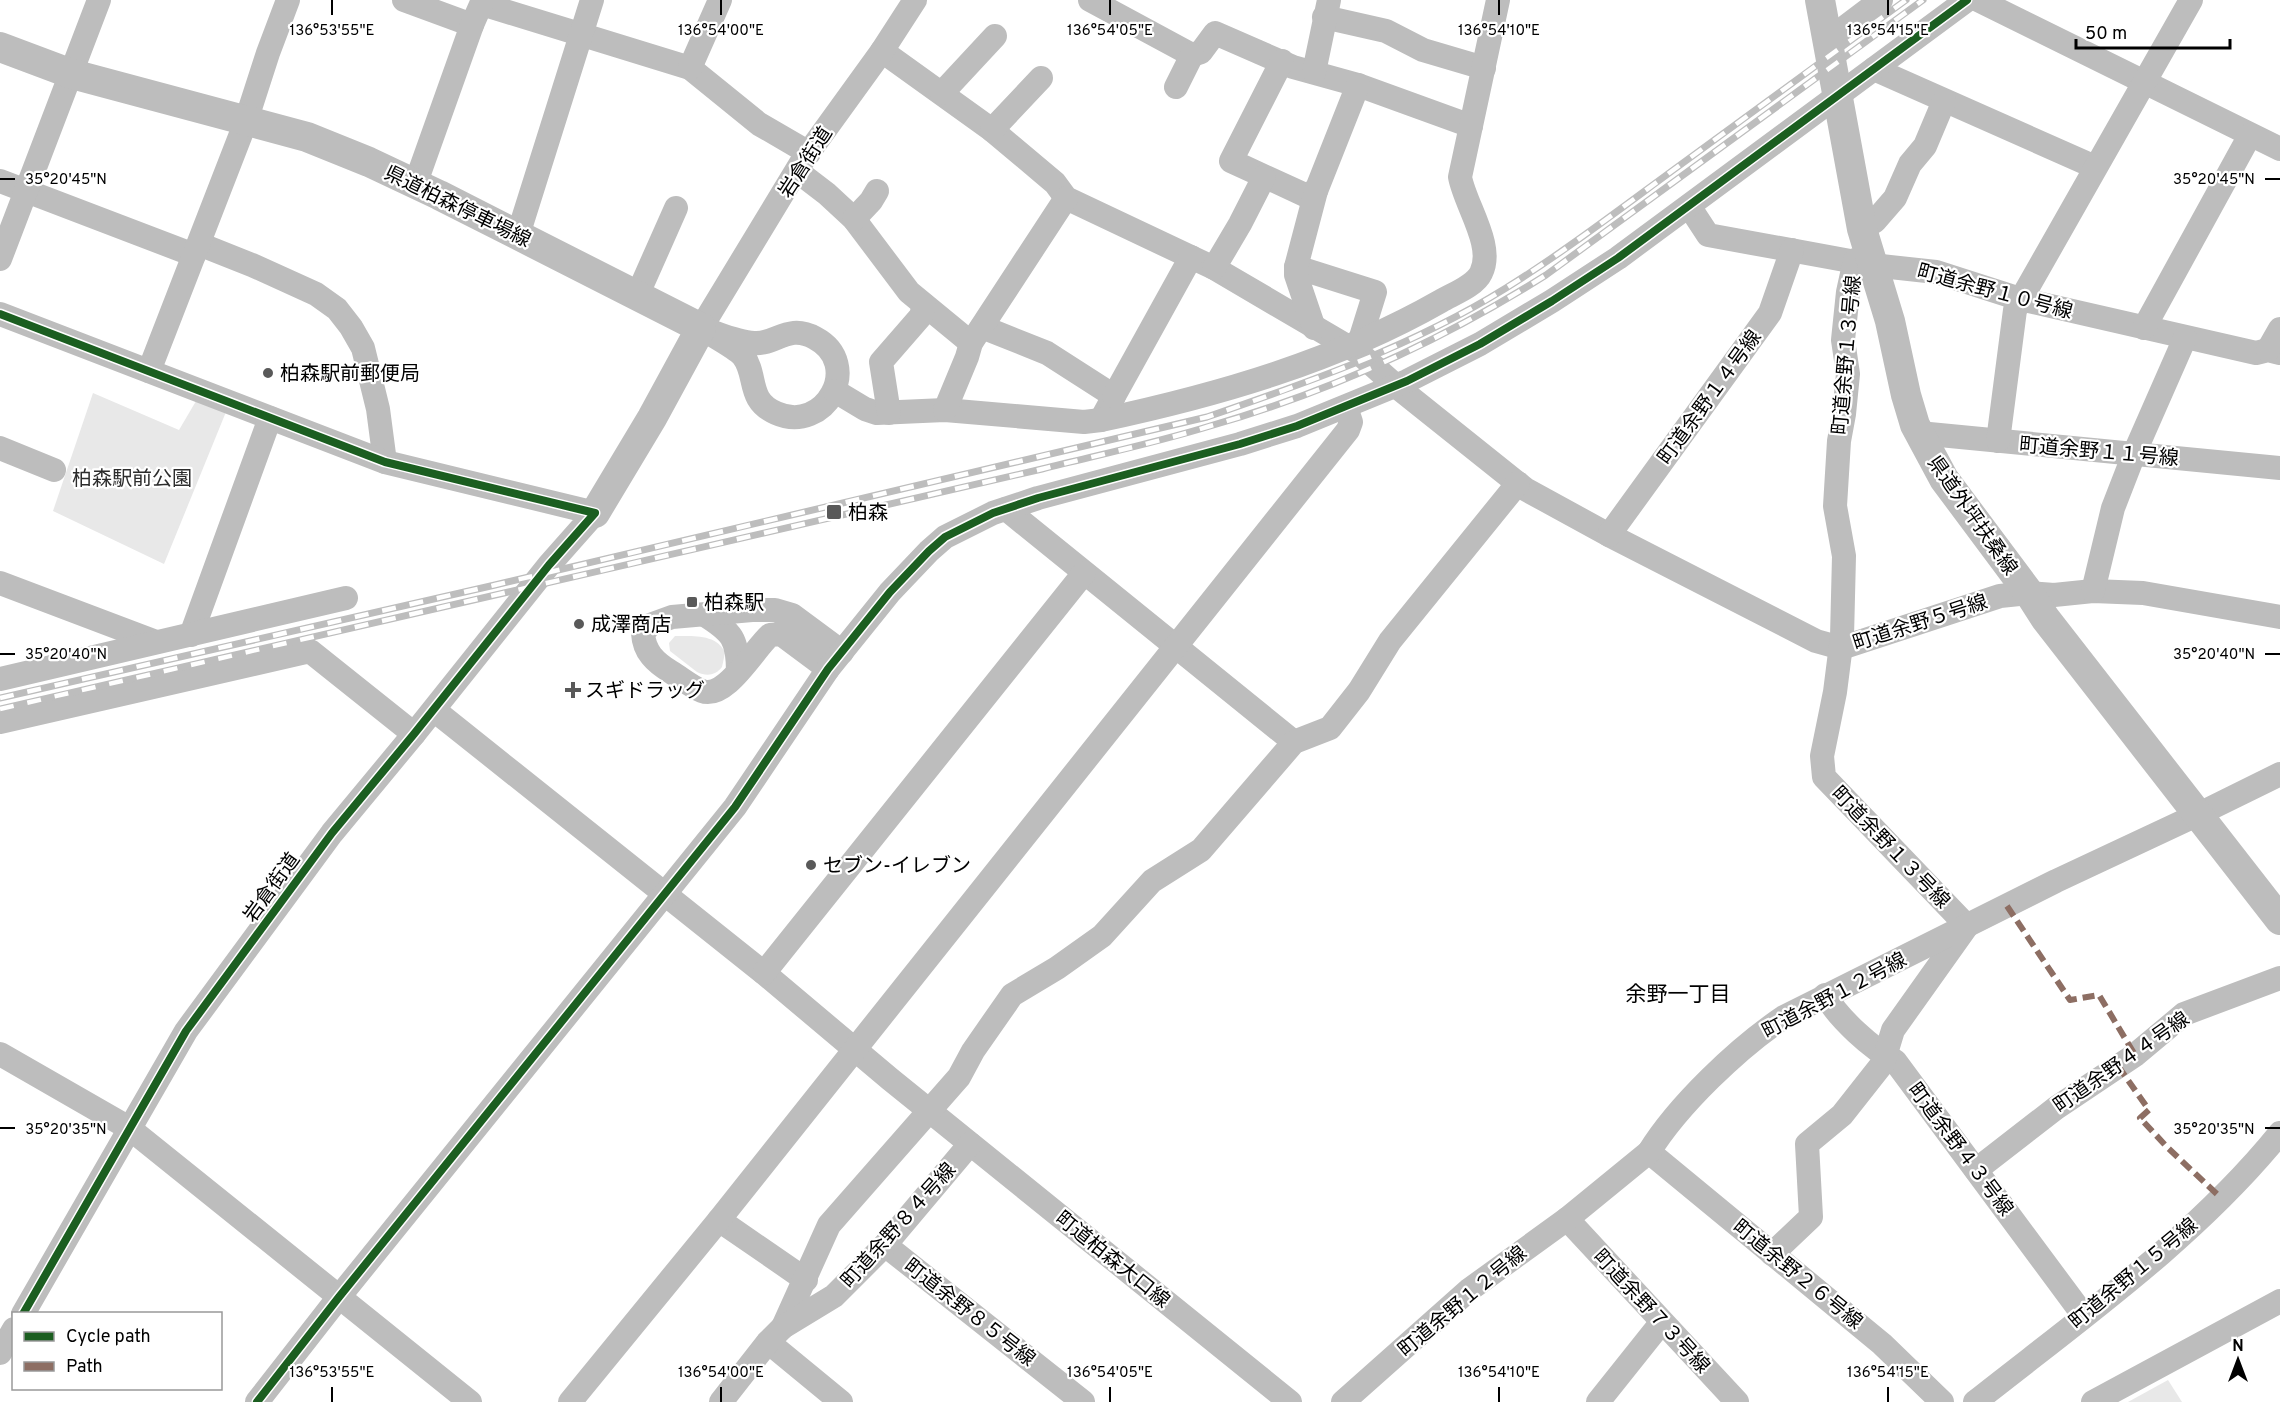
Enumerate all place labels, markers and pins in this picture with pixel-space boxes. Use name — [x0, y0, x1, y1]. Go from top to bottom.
place label: 柏森駅前郵便局 — [280, 362, 420, 388]
marker: 柏森駅前郵便局 — [261, 366, 275, 380]
place label: 柏森 — [848, 501, 888, 527]
marker: 柏森 — [825, 503, 843, 521]
place label: 柏森駅 — [704, 591, 764, 617]
marker: 柏森駅 — [685, 595, 699, 609]
place label: 成澤商店 — [591, 613, 671, 639]
marker: 成澤商店 — [572, 617, 586, 631]
place label: スギドラッグ — [585, 679, 705, 705]
marker: スギドラッグ — [566, 683, 580, 697]
place label: セブン-イレブン — [823, 854, 971, 880]
marker: セブン-イレブン — [804, 858, 818, 872]

